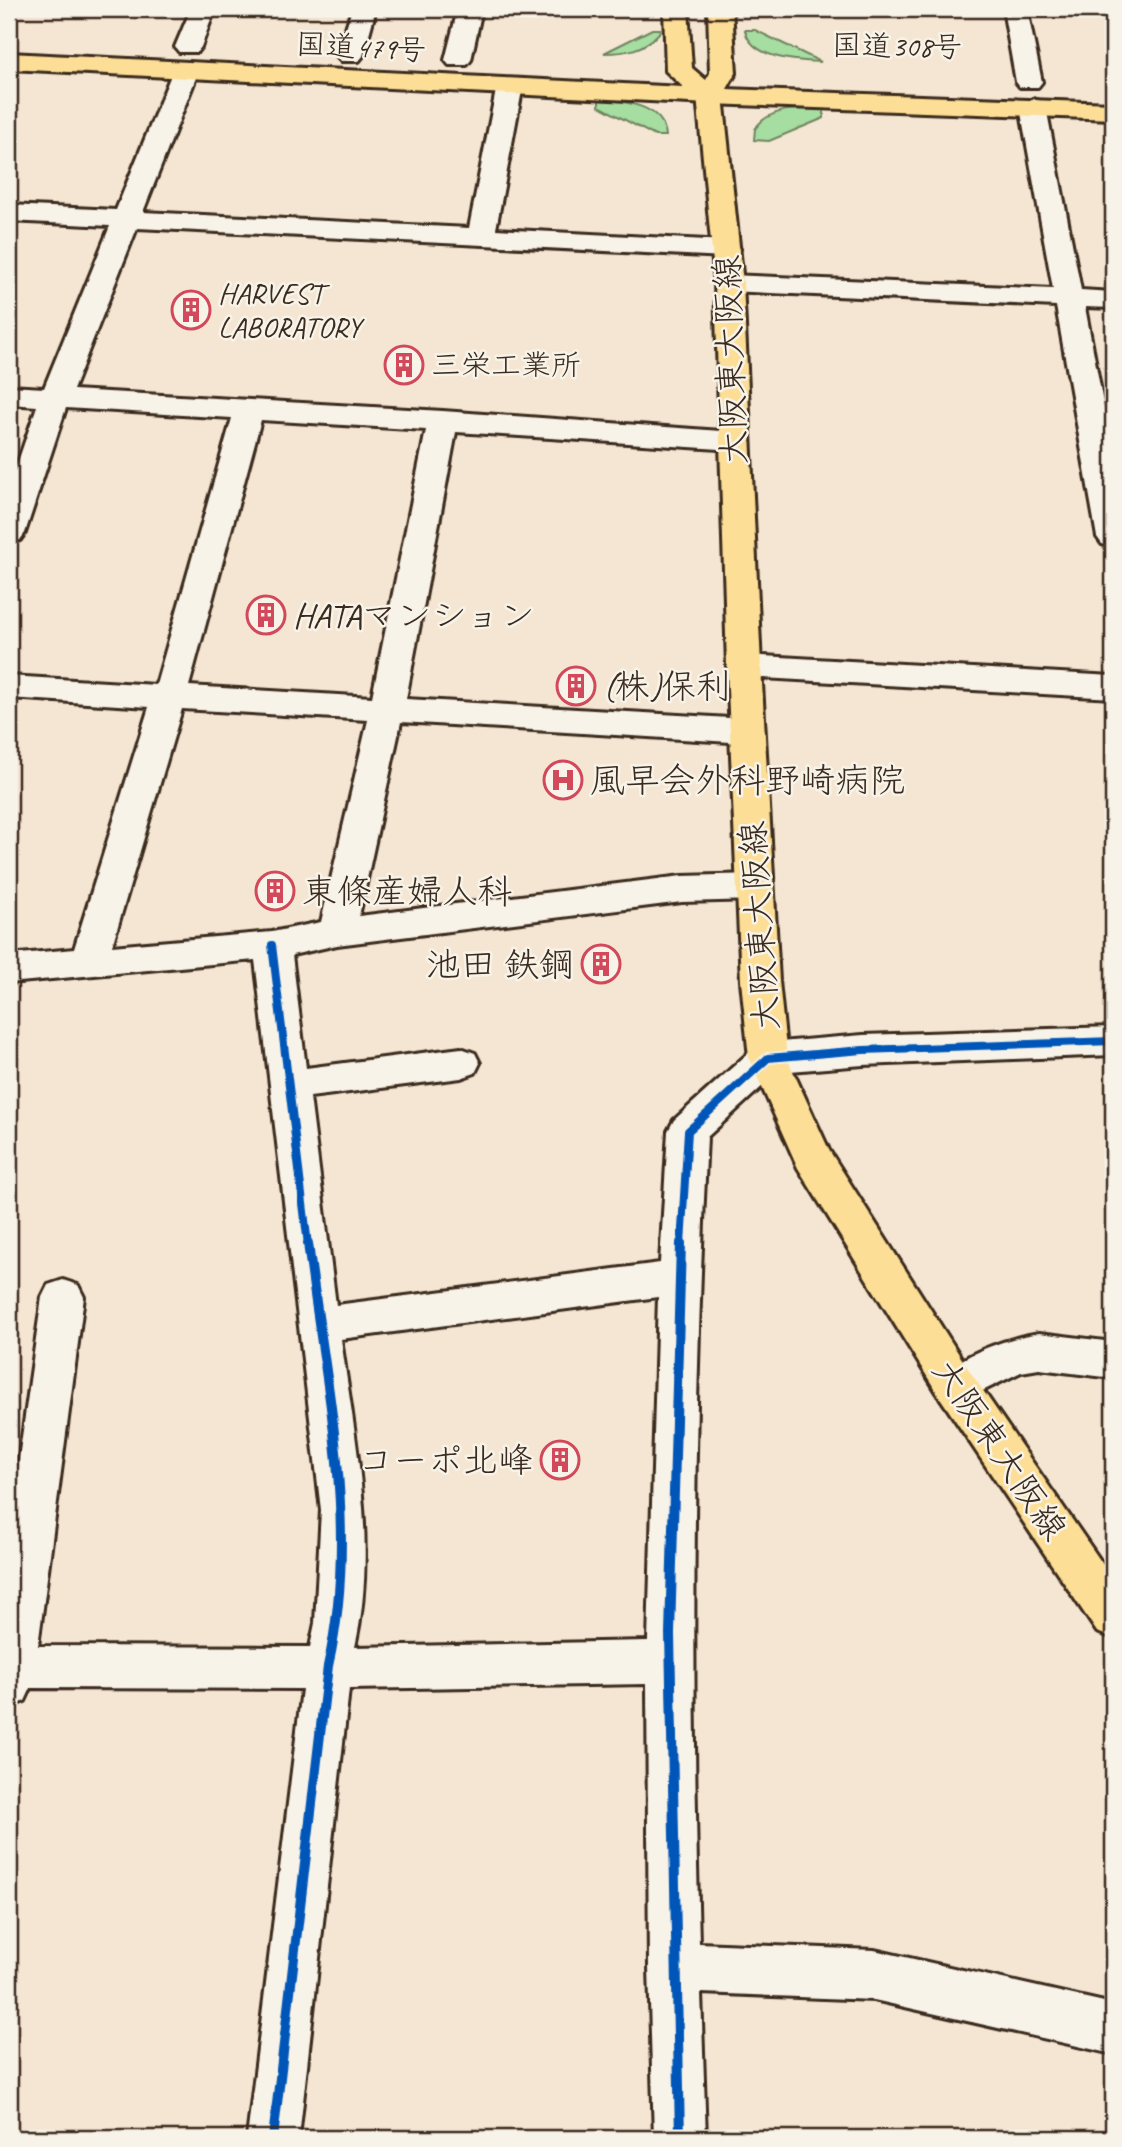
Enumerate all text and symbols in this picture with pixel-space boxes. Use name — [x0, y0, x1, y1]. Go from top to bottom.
street label: 国道479号 — [295, 25, 427, 69]
street label: 国道308号 — [831, 26, 963, 66]
street label: 大阪東大阪線 — [704, 254, 757, 466]
place label: HARVEST LABORATORY — [218, 274, 365, 346]
building icon: HARVEST LABORATORY — [170, 289, 212, 331]
building icon: 三栄工業所 — [383, 344, 425, 386]
place label: 三栄工業所 — [431, 346, 581, 384]
place label: HATAマンション — [293, 593, 535, 638]
building icon: HATAマンション — [245, 594, 287, 636]
place label: (株)保利 — [603, 664, 731, 709]
building icon: (株)保利 — [555, 665, 597, 707]
place label: 風早会外科野崎病院 — [590, 758, 905, 803]
hospital icon: 風早会外科野崎病院 — [542, 759, 584, 801]
street label: 大阪東大阪線 — [730, 820, 789, 1032]
place label: 東條産婦人科 — [302, 869, 512, 914]
building icon: 東條産婦人科 — [254, 870, 296, 912]
place label: 池田 鉄鋼 — [426, 942, 574, 987]
building icon: 池田 鉄鋼 — [580, 943, 622, 985]
street label: 大阪東大阪線 — [922, 1350, 1077, 1549]
place label: コーポ北峰 — [358, 1438, 533, 1483]
building icon: コーポ北峰 — [539, 1439, 581, 1481]

